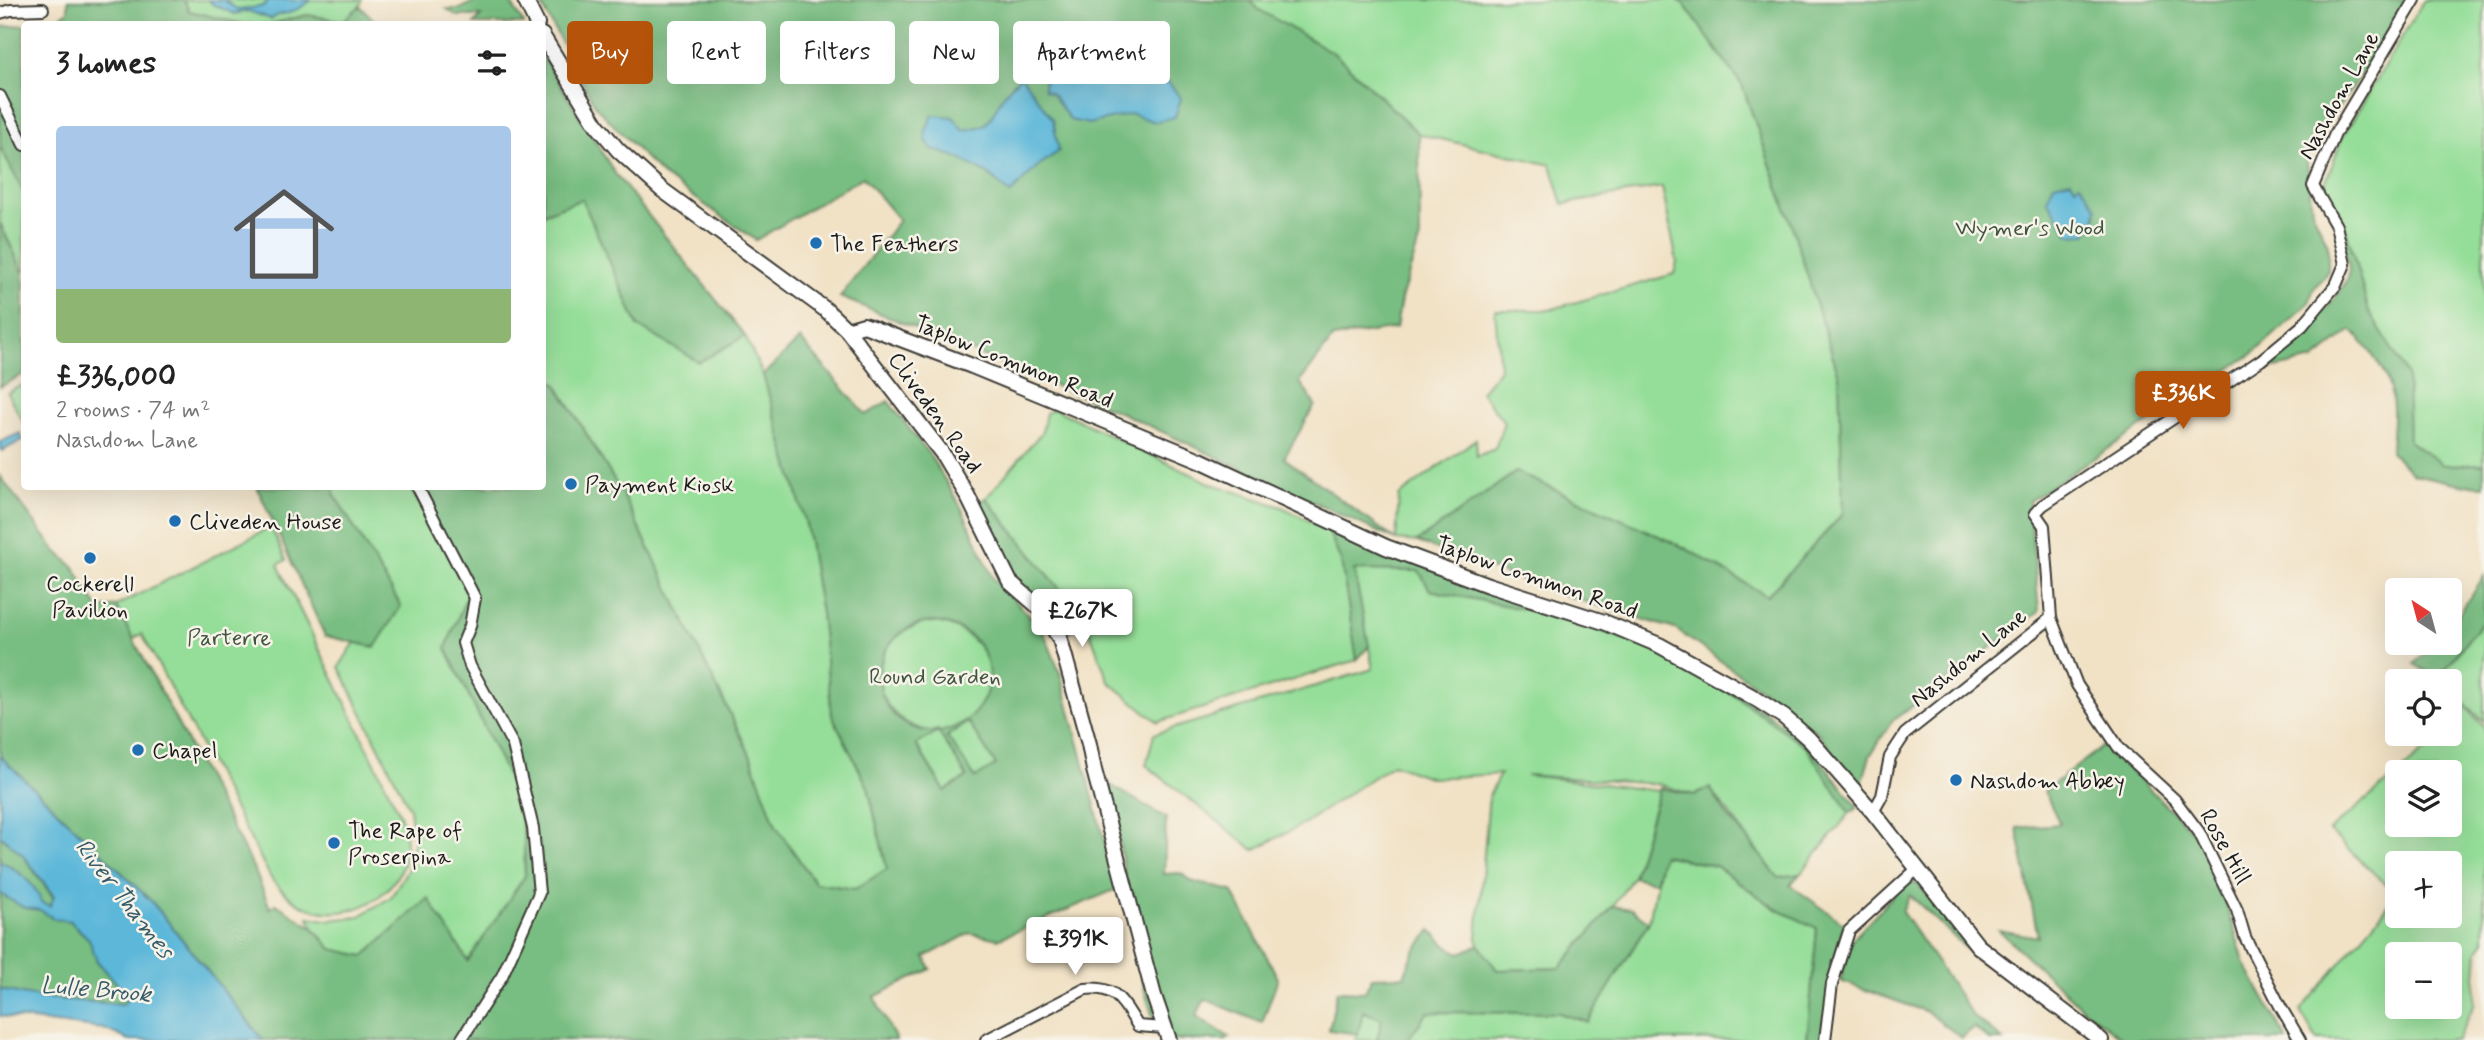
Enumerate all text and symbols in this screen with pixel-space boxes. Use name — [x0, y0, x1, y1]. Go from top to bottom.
chip: Buy — [567, 21, 653, 84]
chip: Rent — [667, 21, 766, 84]
chip: Filters — [780, 21, 895, 84]
chip: New — [909, 21, 999, 84]
chip: Apartment — [1013, 21, 1170, 84]
street label: Nashdom Lane — [2292, 26, 2387, 165]
text: 3 homes — [56, 44, 156, 83]
icon: filters — [473, 44, 511, 82]
icon: home — [221, 171, 347, 297]
park label: Wymer's Wood — [1955, 214, 2105, 244]
place label: The Feathers — [830, 230, 959, 260]
marker: The Feathers — [808, 235, 824, 251]
street label: Taplow Common Road — [909, 309, 1117, 416]
street label: Cliveden Road — [880, 346, 989, 480]
text: £336,000 — [56, 357, 176, 396]
pin: £336K — [2134, 372, 2232, 431]
text: £336K — [2151, 379, 2215, 409]
text: 2 rooms · 74 m² — [56, 396, 211, 426]
text: Nashdom Lane — [56, 426, 198, 456]
place label: Payment Kiosk — [585, 471, 734, 501]
marker: Payment Kiosk — [563, 476, 579, 492]
place label: Cliveden House — [189, 508, 342, 538]
marker: Cliveden House — [167, 513, 183, 529]
street label: Taplow Common Road — [1431, 530, 1641, 628]
marker: Cockerell Pavilion — [82, 550, 98, 566]
place label: Cockerell Pavilion — [46, 570, 134, 626]
north arrow — [2385, 578, 2462, 654]
map controls — [2385, 578, 2462, 1019]
pin: £267K — [1033, 590, 1131, 649]
text: £267K — [1047, 597, 1117, 627]
street label: Nashdom Lane — [1905, 602, 2034, 715]
park label: Parterre — [187, 624, 271, 654]
park label: Round Garden — [869, 663, 1001, 693]
button: locate — [2385, 669, 2462, 746]
place label: Chapel — [152, 737, 217, 767]
marker: Chapel — [130, 742, 146, 758]
button: layers — [2385, 760, 2462, 837]
place label: Nashdom Abbey — [1970, 767, 2125, 797]
marker: Nashdom Abbey — [1948, 772, 1964, 788]
street label: Rose Hill — [2191, 804, 2257, 890]
place label: The Rape of Proserpina — [348, 817, 462, 873]
water label: River Thames — [67, 833, 182, 967]
marker: The Rape of Proserpina — [326, 835, 342, 851]
button: + — [2385, 851, 2462, 928]
pin: £391K — [1026, 918, 1124, 977]
text: £391K — [1042, 925, 1108, 955]
button: − — [2385, 942, 2462, 1019]
water label: Lulle Brook — [40, 970, 154, 1011]

